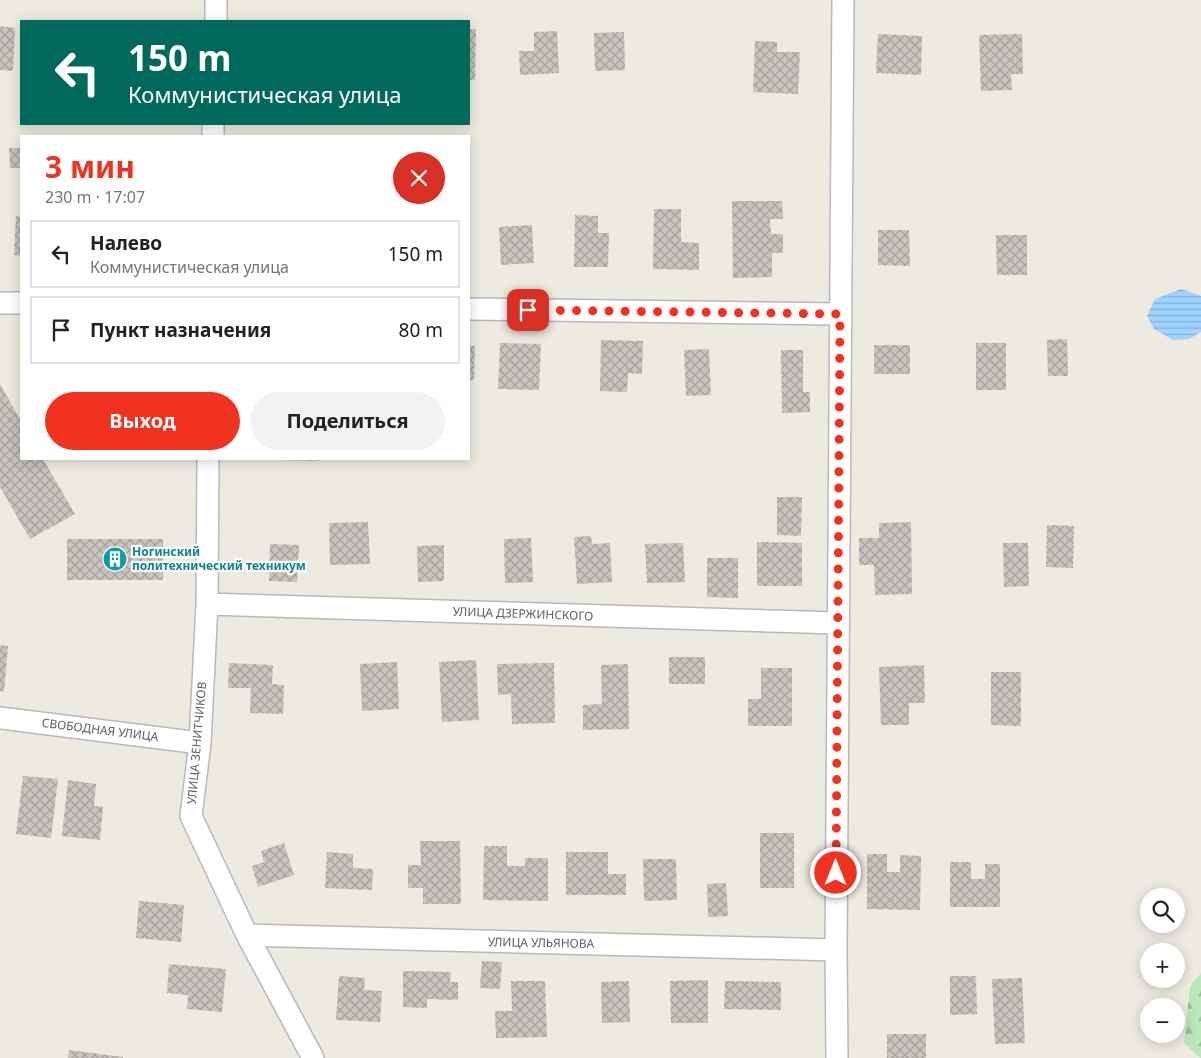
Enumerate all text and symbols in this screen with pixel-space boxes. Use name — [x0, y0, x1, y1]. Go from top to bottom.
text: 150 m — [128, 34, 231, 81]
icon: left — [45, 40, 110, 105]
text: Коммунистическая улица — [128, 79, 401, 109]
text: 3 мин — [45, 146, 135, 187]
button: close — [393, 152, 445, 204]
text: 230 m · 17:07 — [45, 186, 145, 208]
text: Налево — [90, 230, 162, 256]
icon: left — [47, 240, 75, 268]
text: 150 m — [388, 241, 443, 267]
text: Коммунистическая улица — [90, 256, 289, 278]
pin — [507, 289, 549, 331]
icon: arrive — [514, 296, 542, 324]
icon: arrive — [47, 316, 75, 344]
text: Пункт назначения — [90, 317, 271, 343]
text: 80 m — [399, 317, 443, 343]
button: Выход — [45, 392, 240, 450]
button: Поделиться — [250, 392, 445, 450]
place label: Ногинский политехнический техникум — [132, 543, 306, 574]
building icon: Ногинский политехнический техникум — [102, 546, 128, 572]
street label: УЛИЦА ДЗЕРЖИНСКОГО — [452, 603, 594, 624]
street label: УЛИЦА ЗЕНИТЧИКОВ — [183, 681, 210, 805]
street label: СВОБОДНАЯ УЛИЦА — [41, 714, 160, 745]
position arrow — [809, 846, 861, 898]
map controls — [1140, 888, 1185, 1043]
button: search — [1140, 888, 1185, 933]
street label: УЛИЦА УЛЬЯНОВА — [488, 933, 595, 952]
button: + — [1140, 943, 1185, 988]
button: − — [1140, 998, 1185, 1043]

